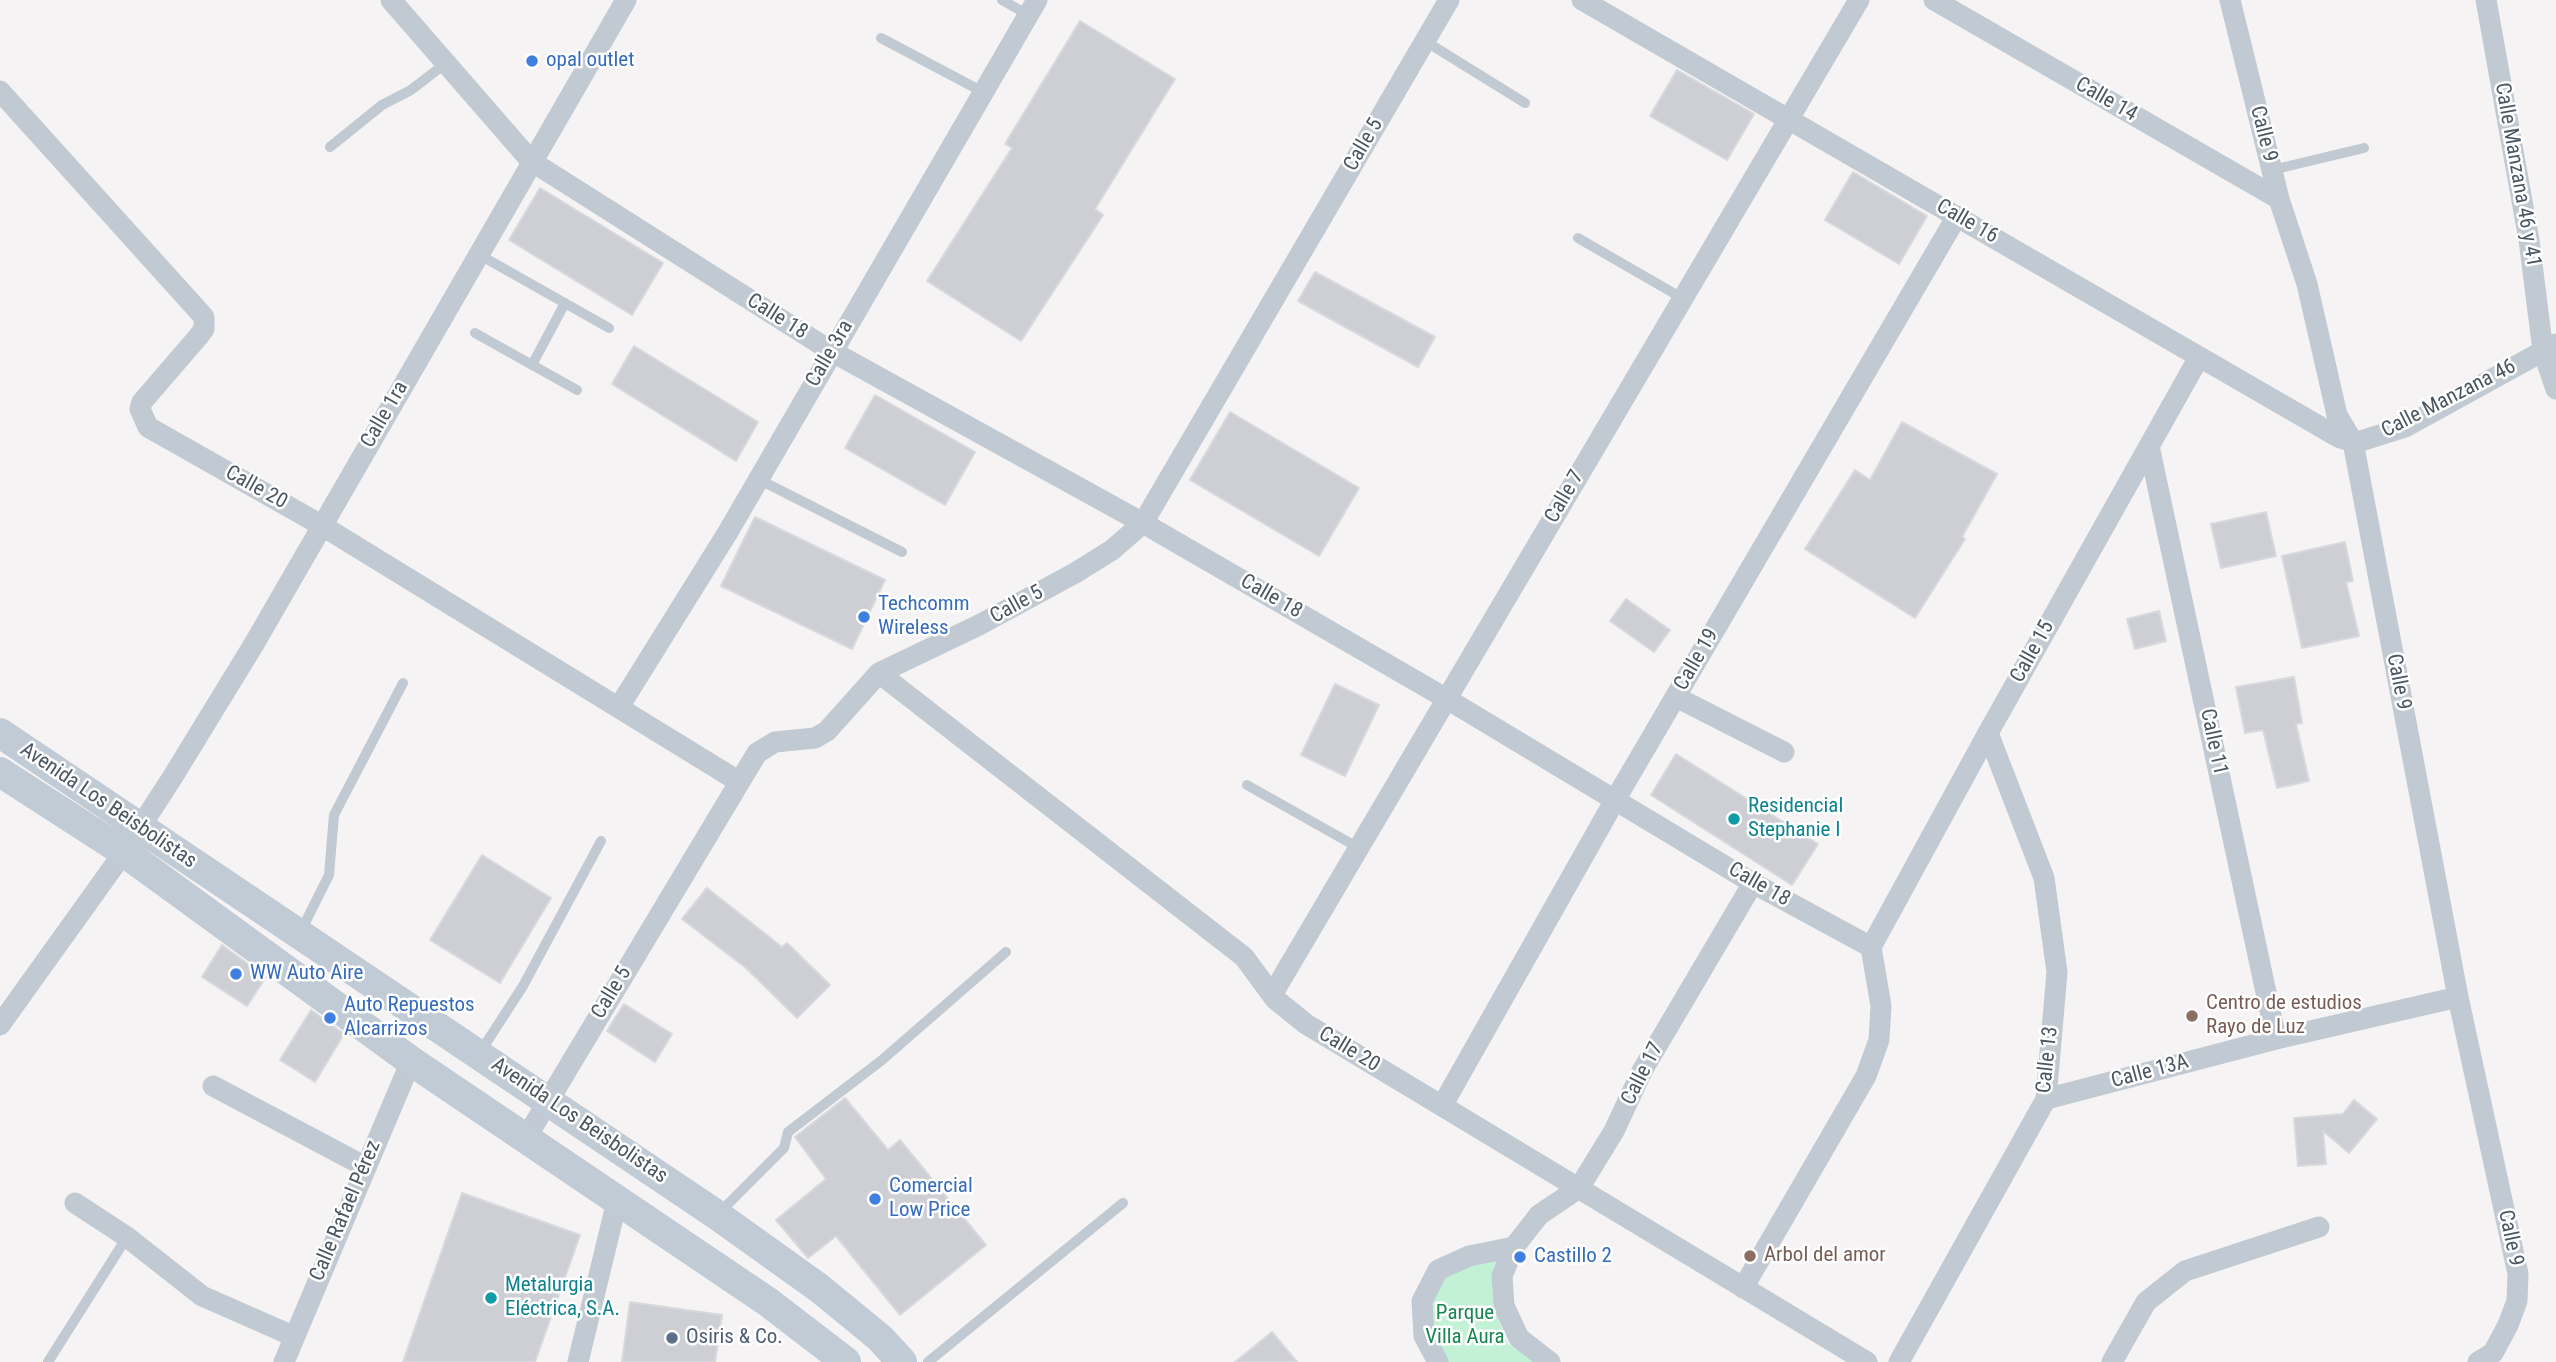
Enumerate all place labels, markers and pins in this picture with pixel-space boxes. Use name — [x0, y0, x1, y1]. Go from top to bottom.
place label: opal outlet — [546, 48, 634, 74]
marker: opal outlet — [524, 53, 540, 69]
place label: Techcomm Wireless — [878, 592, 969, 642]
marker: Techcomm Wireless — [856, 609, 872, 625]
place label: Residencial Stephanie I — [1748, 794, 1843, 844]
marker: Residencial Stephanie I — [1726, 811, 1742, 827]
place label: WW Auto Aire — [250, 961, 363, 987]
marker: WW Auto Aire — [228, 966, 244, 982]
place label: Centro de estudios Rayo de Luz — [2206, 991, 2362, 1041]
place label: Auto Repuestos Alcarrizos — [344, 993, 475, 1043]
marker: Centro de estudios Rayo de Luz — [2184, 1008, 2200, 1024]
marker: Auto Repuestos Alcarrizos — [322, 1010, 338, 1026]
place label: Comercial Low Price — [889, 1174, 973, 1224]
marker: Comercial Low Price — [867, 1191, 883, 1207]
place label: Arbol del amor — [1764, 1243, 1886, 1269]
place label: Castillo 2 — [1534, 1244, 1612, 1270]
marker: Arbol del amor — [1742, 1248, 1758, 1264]
marker: Castillo 2 — [1512, 1249, 1528, 1265]
place label: Metalurgia Eléctrica, S.A. — [505, 1273, 620, 1323]
marker: Metalurgia Eléctrica, S.A. — [483, 1290, 499, 1306]
place label: Osiris & Co. — [686, 1325, 783, 1351]
marker: Osiris & Co. — [664, 1330, 680, 1346]

